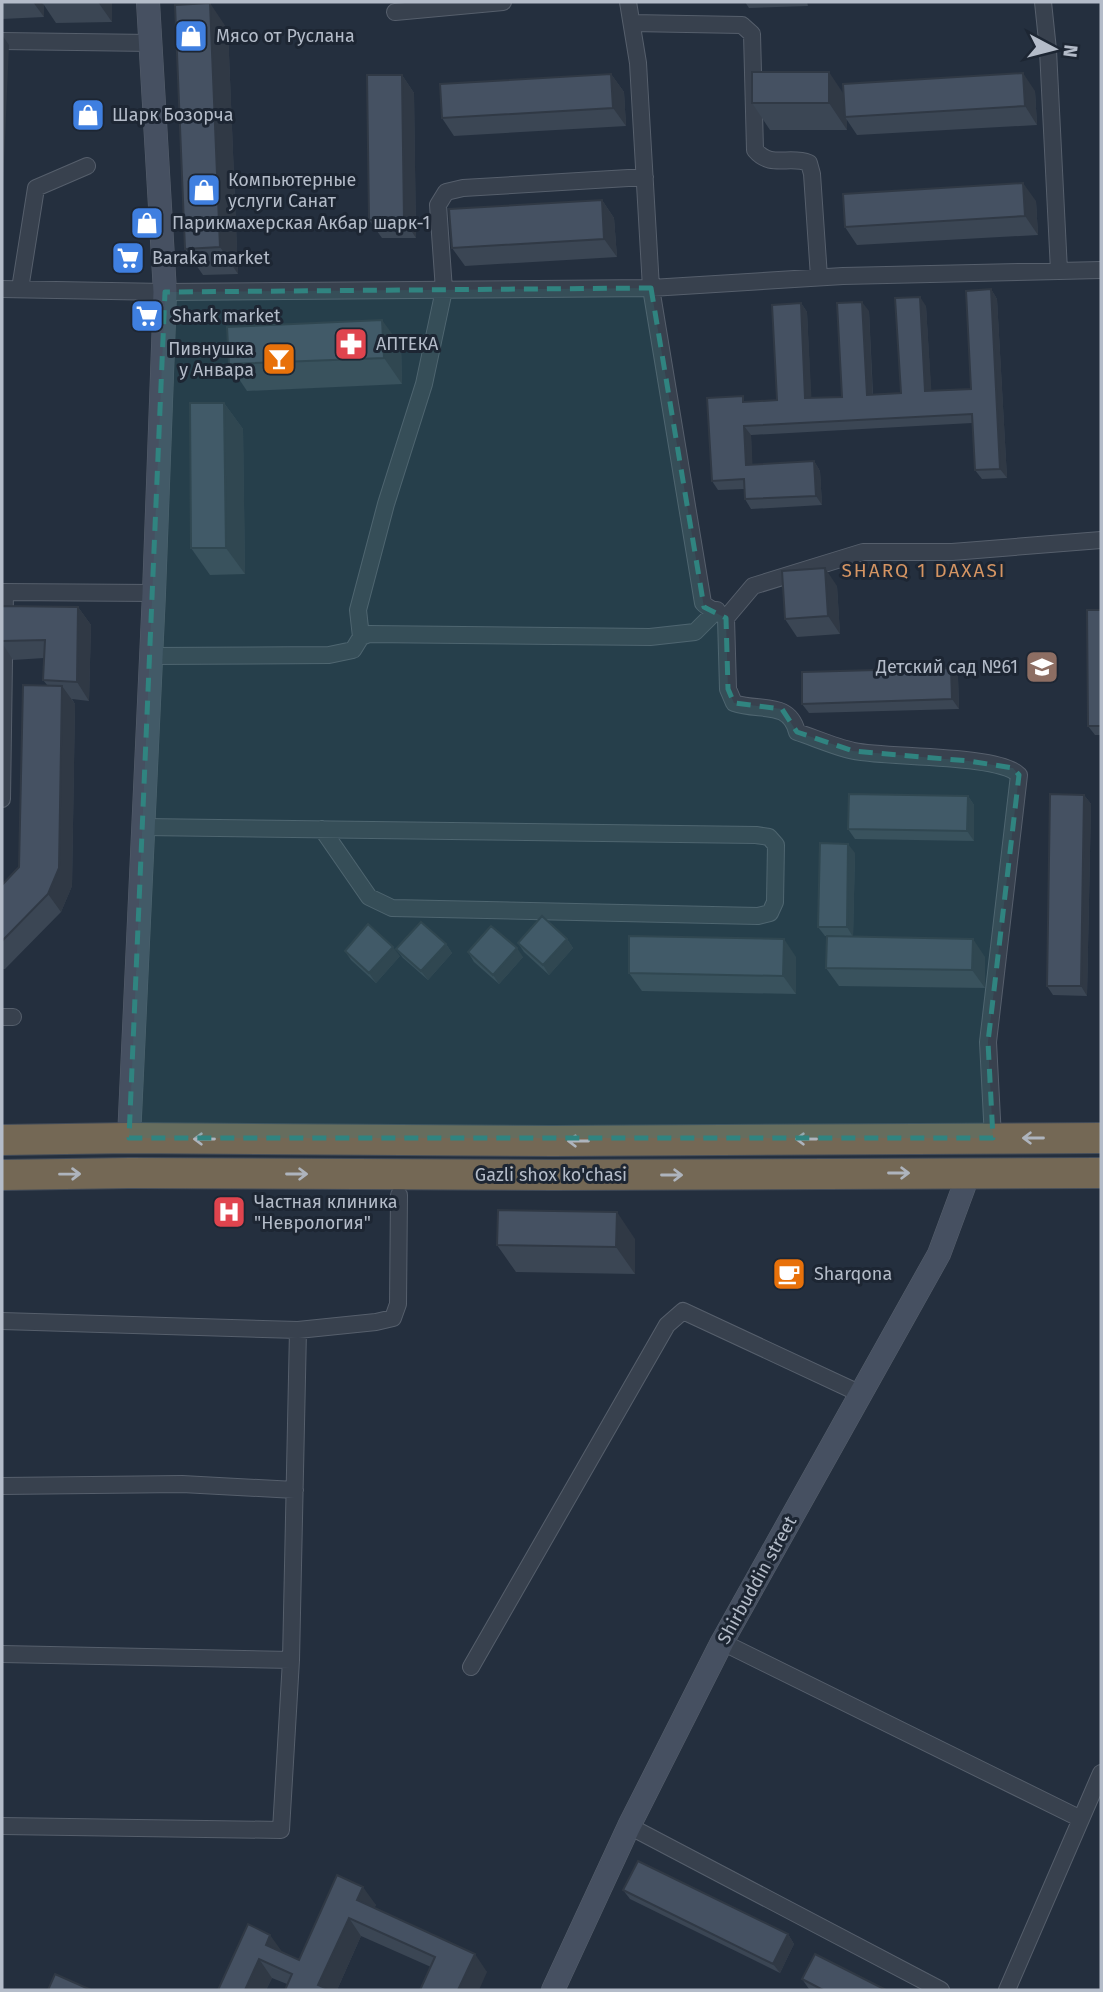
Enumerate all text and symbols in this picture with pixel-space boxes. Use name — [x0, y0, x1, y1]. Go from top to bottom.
north arrow — [1019, 14, 1089, 84]
shop icon: Мясо от Руслана — [172, 17, 210, 55]
place label: Мясо от Руслана — [216, 25, 355, 47]
text: N — [1058, 43, 1083, 59]
shop icon: Шарк Бозорча — [69, 96, 107, 134]
place label: Шарк Бозорча — [112, 104, 234, 126]
place label: Компьютерные услуги Санат — [228, 169, 356, 212]
shop icon: Компьютерные услуги Санат — [185, 171, 223, 209]
shop icon: Парикмахерская Акбар шарк-1 — [128, 204, 166, 242]
place label: Парикмахерская Акбар шарк-1 — [172, 212, 430, 234]
supermarket icon: Baraka market — [109, 239, 147, 277]
place label: Baraka market — [152, 247, 270, 269]
supermarket icon: Shark market — [128, 297, 166, 335]
place label: Shark market — [172, 305, 281, 327]
pharmacy icon: АПТЕКА — [332, 325, 370, 363]
place label: АПТЕКА — [376, 333, 439, 355]
place label: Пивнушка у Анвара — [168, 338, 254, 381]
bar icon: Пивнушка у Анвара — [260, 340, 298, 378]
district label: SHARQ 1 DAXASI — [842, 559, 1006, 582]
school or university icon: Детский сад №61 — [1023, 648, 1061, 686]
place label: Детский сад №61 — [875, 656, 1018, 678]
one-way arrow — [1022, 1131, 1045, 1145]
one-way arrow — [192, 1132, 215, 1146]
one-way arrow — [794, 1132, 817, 1146]
one-way arrow — [567, 1134, 590, 1148]
street label: Gazli shox ko'chasi — [475, 1164, 627, 1186]
one-way arrow — [888, 1166, 911, 1180]
one-way arrow — [58, 1167, 81, 1180]
one-way arrow — [286, 1167, 309, 1181]
one-way arrow — [660, 1168, 683, 1181]
place label: Частная клиника "Неврология" — [254, 1191, 398, 1234]
hospital icon: Частная клиника "Неврология" — [210, 1193, 248, 1231]
cafe icon: Sharqona — [770, 1255, 808, 1293]
place label: Sharqona — [814, 1263, 892, 1285]
street label: Shirbuddin street — [713, 1512, 802, 1648]

